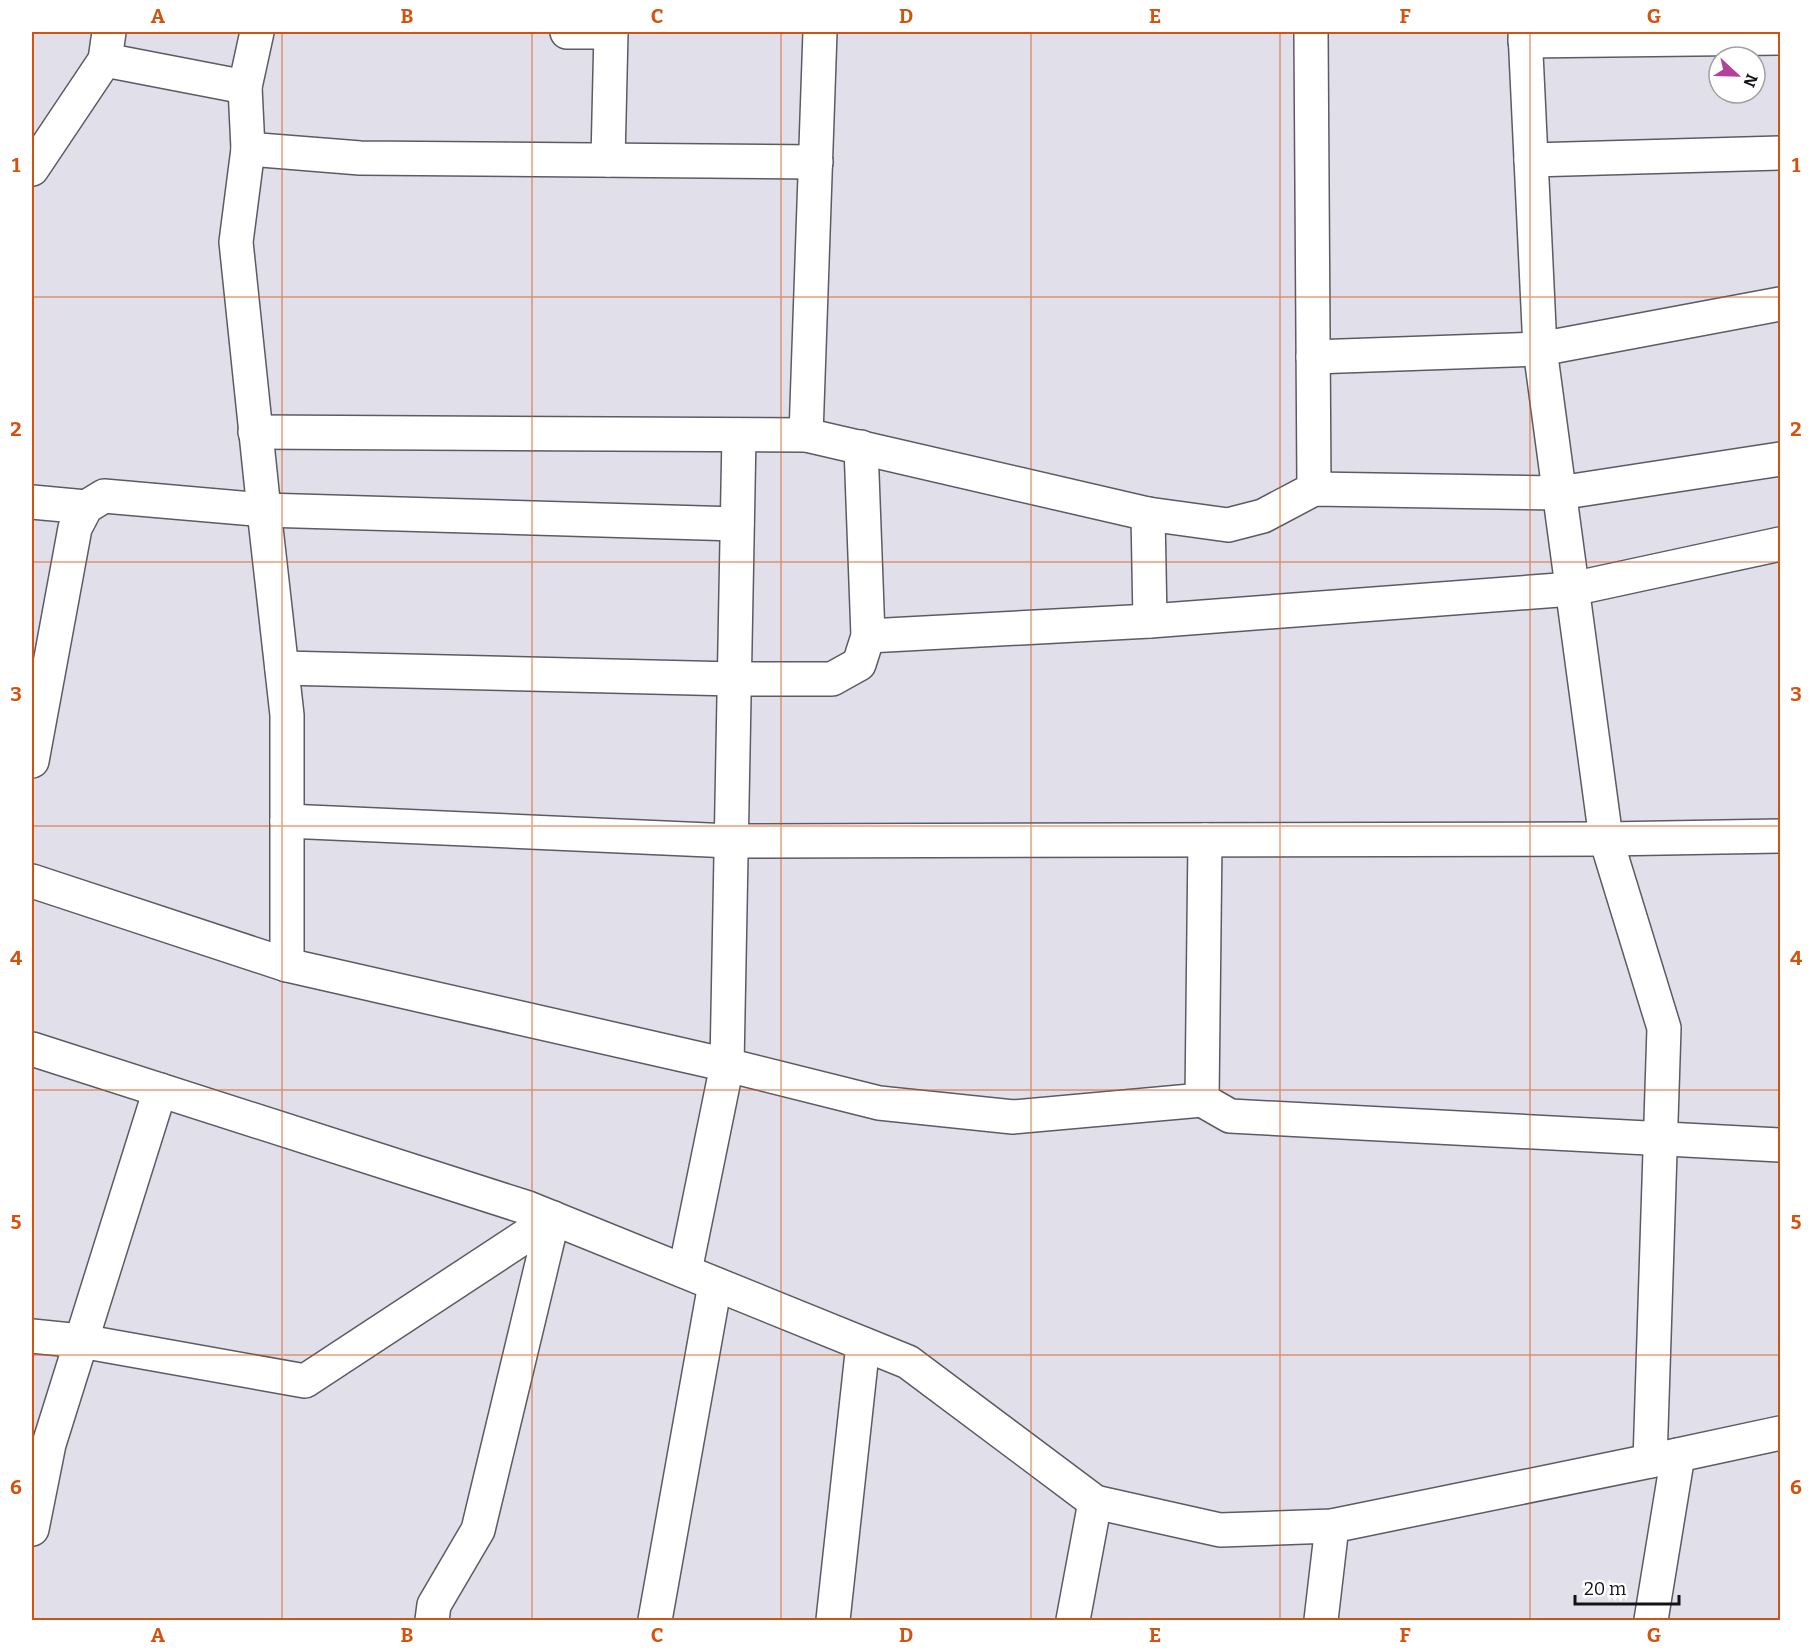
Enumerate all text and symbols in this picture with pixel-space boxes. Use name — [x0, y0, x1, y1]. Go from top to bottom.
text: A — [151, 4, 166, 28]
text: B — [401, 4, 414, 28]
text: C — [651, 4, 663, 28]
text: D — [899, 4, 913, 28]
text: E — [1149, 4, 1161, 28]
text: F — [1399, 4, 1411, 28]
text: G — [1647, 4, 1661, 28]
north arrow — [1707, 45, 1767, 105]
text: N — [1739, 71, 1762, 90]
text: 1 — [12, 153, 21, 177]
text: 1 — [1792, 153, 1801, 177]
text: 2 — [10, 417, 22, 441]
text: 2 — [1790, 417, 1802, 441]
text: 3 — [10, 682, 22, 706]
text: 3 — [1790, 682, 1802, 706]
text: 4 — [10, 946, 22, 970]
text: 4 — [1790, 946, 1802, 970]
text: 5 — [11, 1210, 22, 1234]
text: 5 — [1791, 1210, 1802, 1234]
text: 6 — [10, 1475, 22, 1499]
text: 6 — [1790, 1475, 1802, 1499]
scale bar — [1575, 1568, 1678, 1606]
text: 20 m — [1584, 1578, 1626, 1600]
text: A — [151, 1623, 166, 1647]
text: B — [401, 1623, 414, 1647]
text: C — [651, 1623, 663, 1647]
text: D — [899, 1623, 913, 1647]
text: E — [1149, 1623, 1161, 1647]
text: F — [1399, 1623, 1411, 1647]
text: G — [1647, 1623, 1661, 1647]

